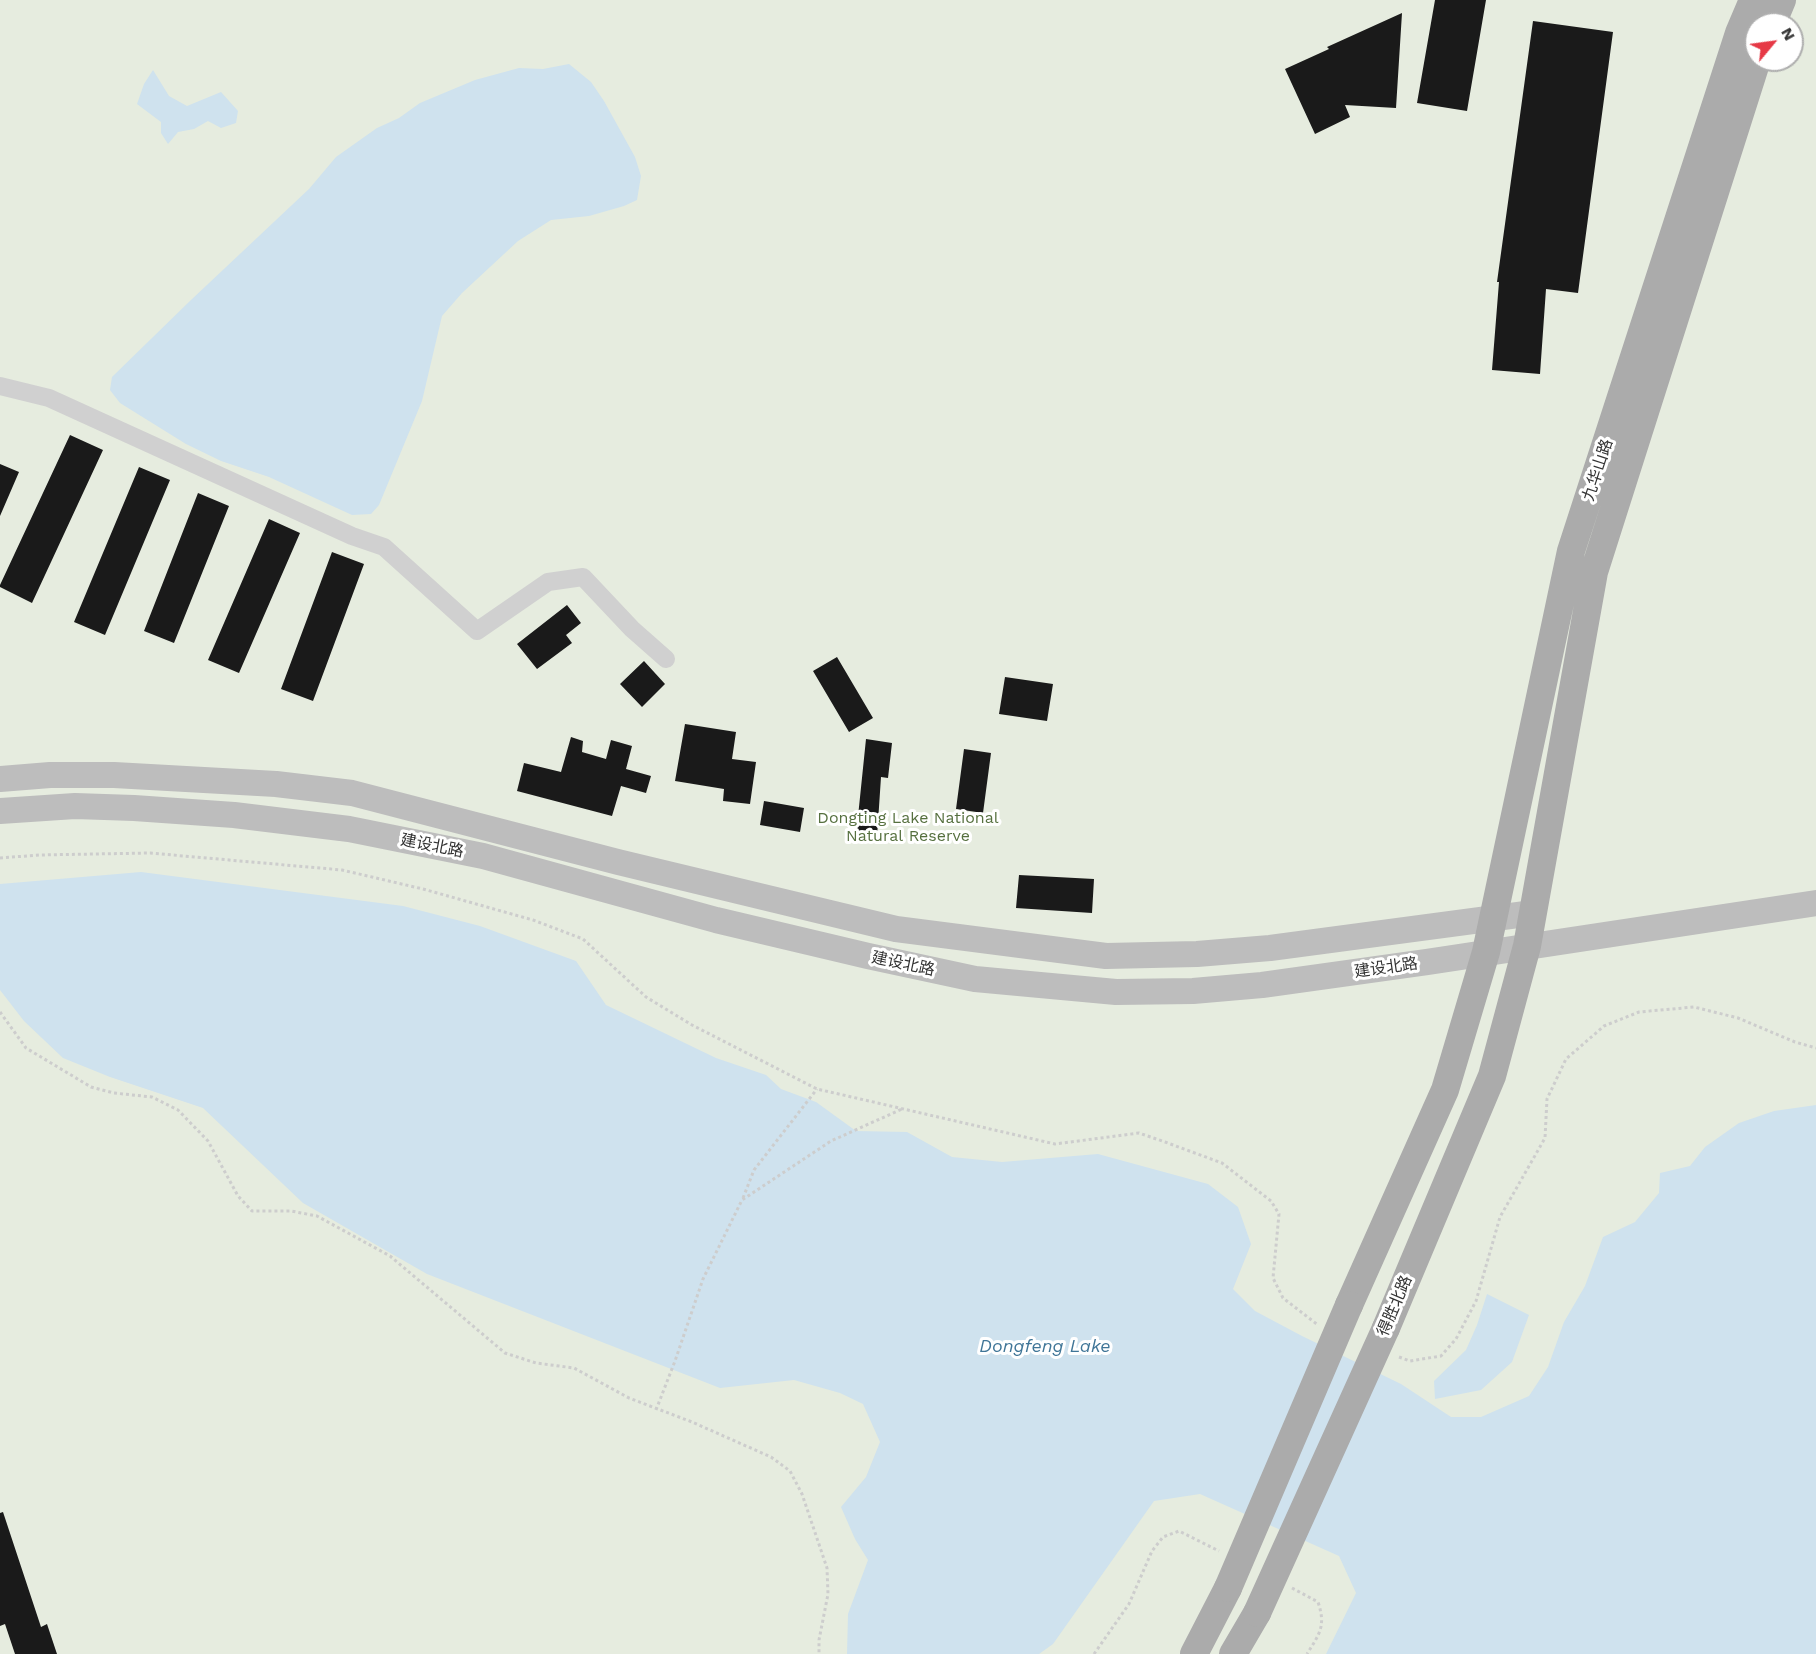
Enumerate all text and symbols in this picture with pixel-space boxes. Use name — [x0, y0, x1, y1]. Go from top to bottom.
north arrow — [1744, 12, 1804, 72]
text: N — [1777, 24, 1800, 44]
street label: 九华山路 — [1579, 437, 1617, 503]
park label: Dongting Lake National Natural Reserve — [817, 808, 999, 846]
street label: 建设北路 — [399, 830, 465, 862]
street label: 建设北路 — [870, 948, 936, 980]
street label: 建设北路 — [1353, 954, 1419, 982]
street label: 得胜北路 — [1374, 1273, 1416, 1339]
water label: Dongfeng Lake — [979, 1336, 1111, 1358]

